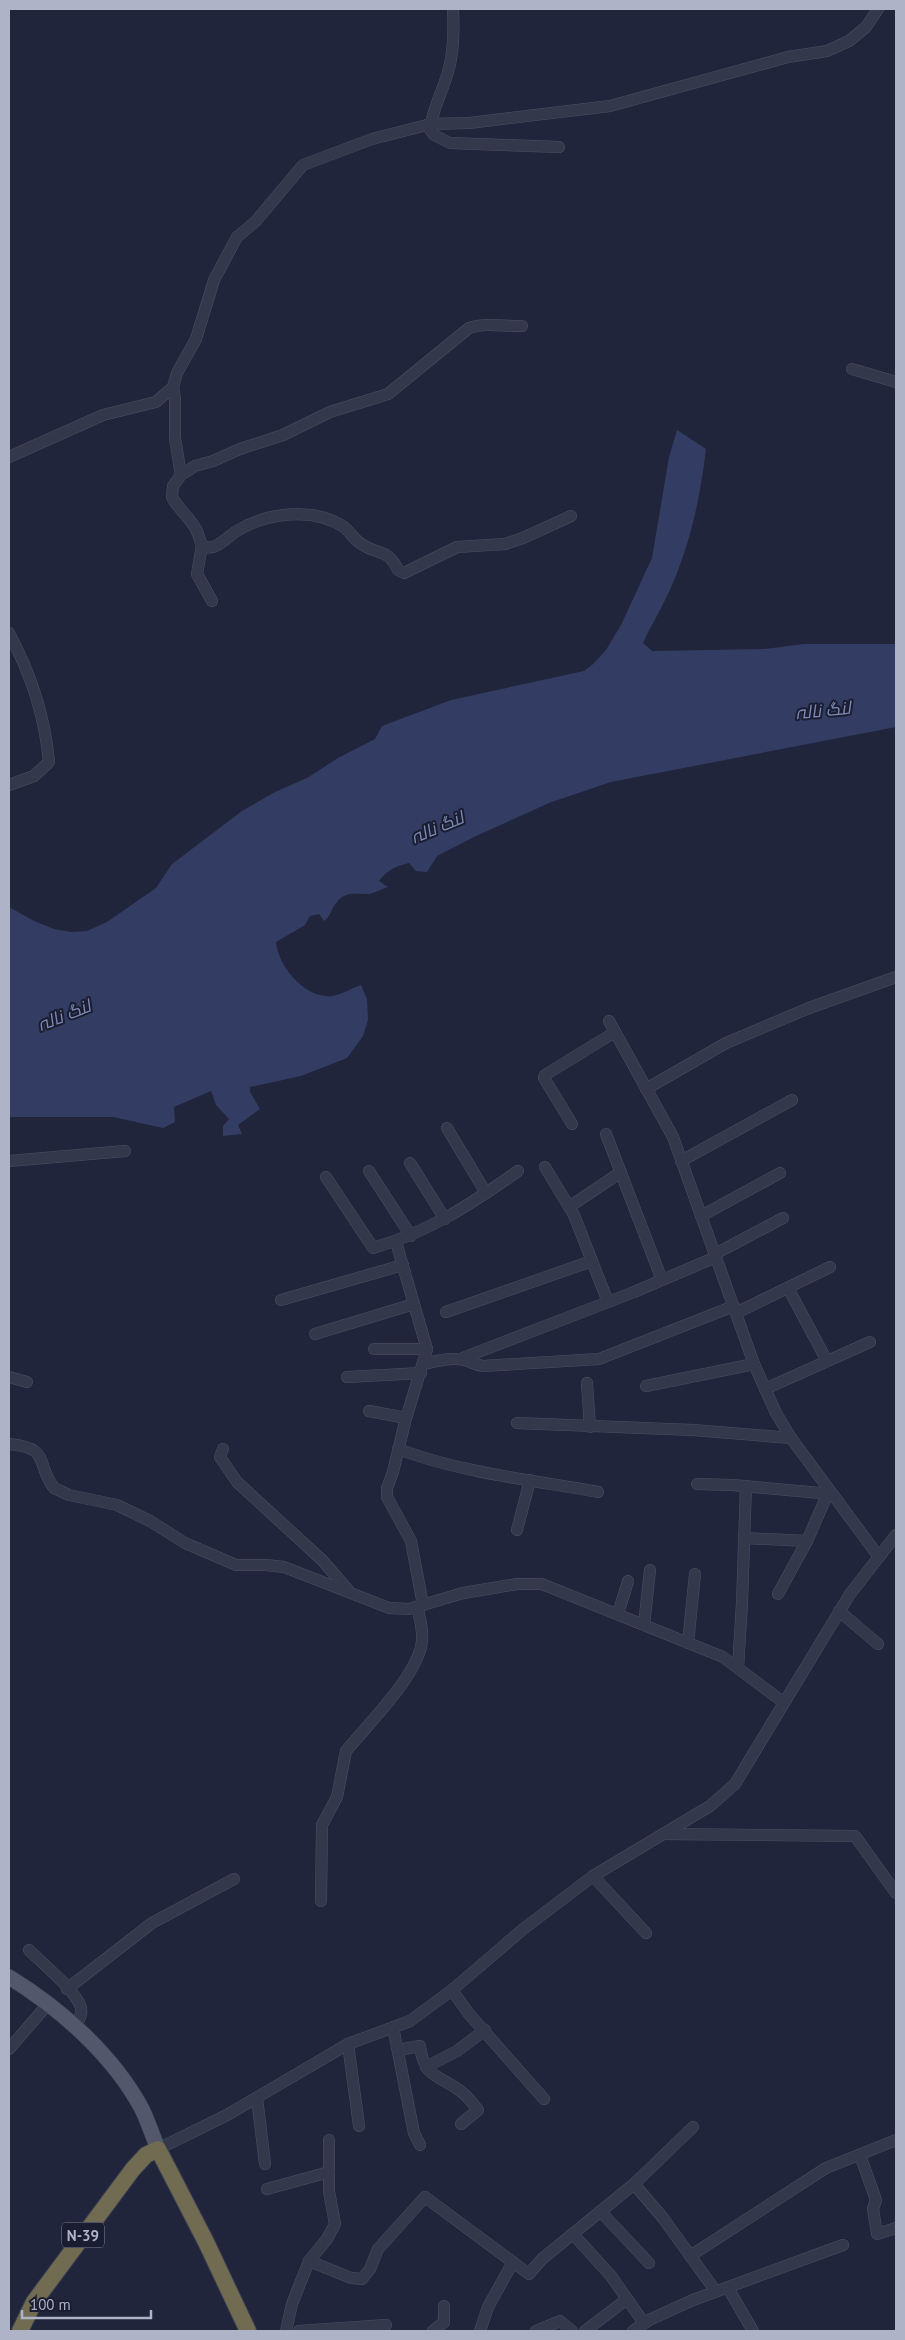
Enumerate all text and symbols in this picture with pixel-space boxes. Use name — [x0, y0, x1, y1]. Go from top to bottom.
water label: لنگ نالہ — [794, 695, 854, 724]
water label: لنگ نالہ — [407, 805, 469, 848]
water label: لنگ نالہ — [34, 993, 96, 1036]
road number: N-39 — [62, 2222, 104, 2248]
scale bar — [22, 2288, 151, 2320]
text: 100 m — [30, 2295, 71, 2314]

